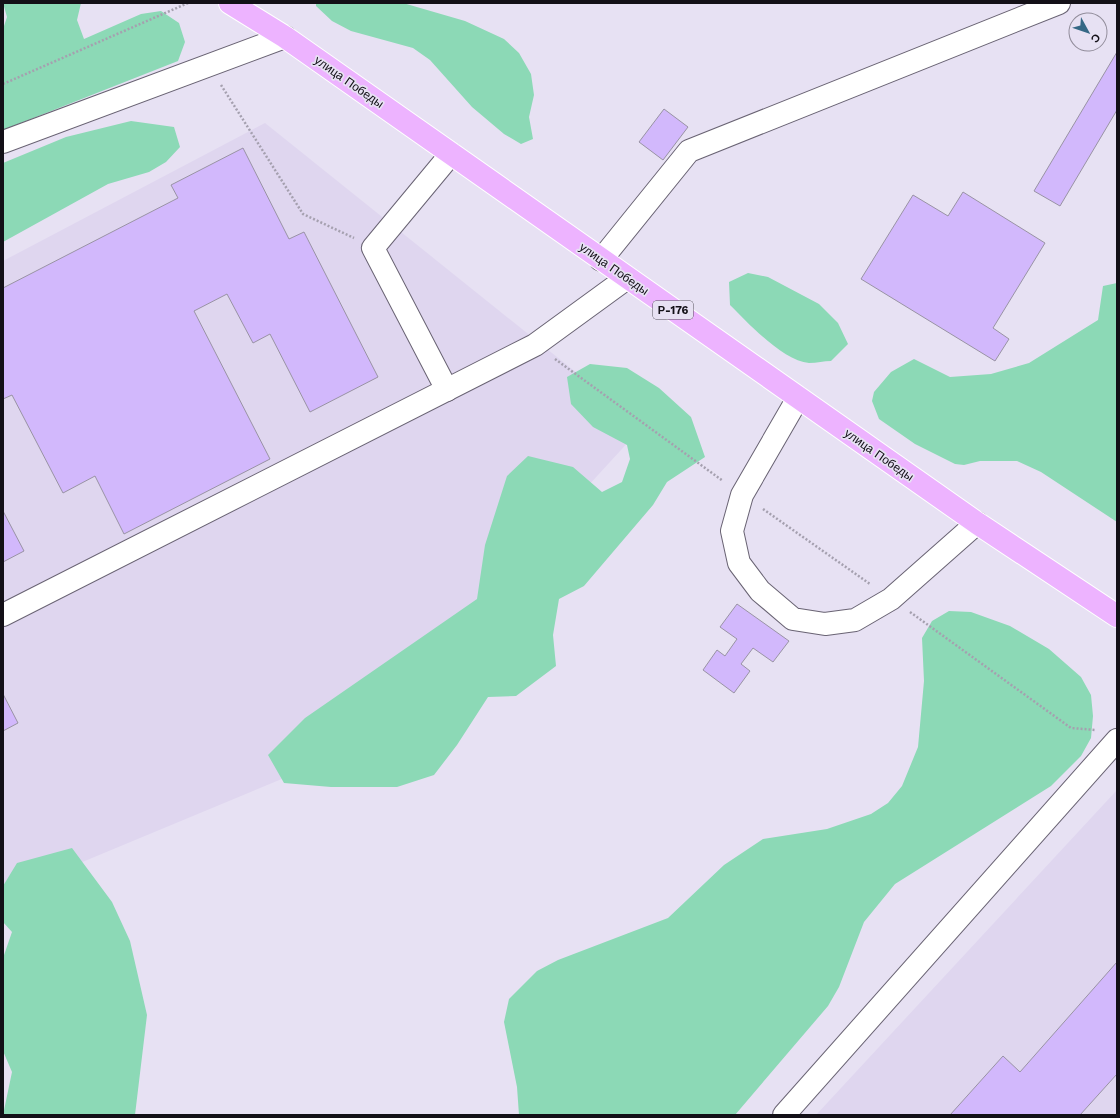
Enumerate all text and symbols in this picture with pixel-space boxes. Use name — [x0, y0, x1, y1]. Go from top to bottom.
north arrow — [1068, 12, 1108, 52]
text: С — [1088, 31, 1103, 45]
street label: улица Победы — [312, 53, 386, 111]
street label: улица Победы — [577, 240, 651, 298]
road number: Р-176 — [653, 301, 693, 319]
street label: улица Победы — [842, 426, 916, 484]

